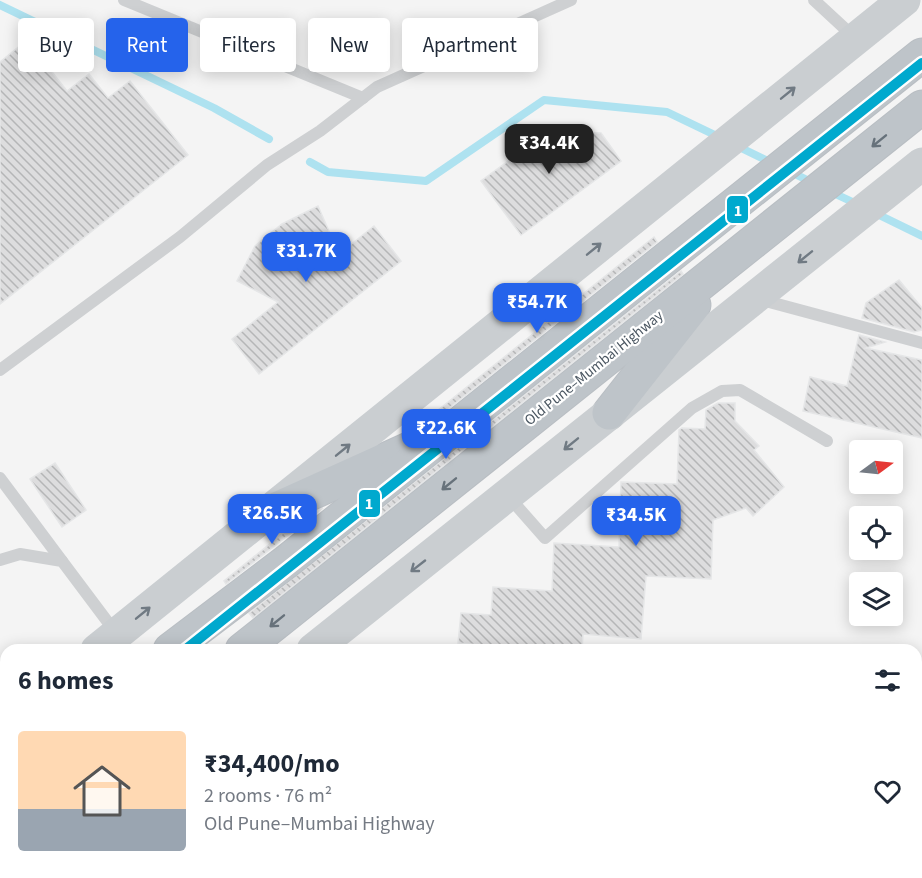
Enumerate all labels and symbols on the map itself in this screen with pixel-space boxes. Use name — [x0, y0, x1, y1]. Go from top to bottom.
one-way arrow — [780, 87, 796, 100]
pin: ₹34.4K — [500, 124, 598, 175]
one-way arrow — [872, 134, 887, 148]
line badge: 1 — [726, 195, 749, 224]
text: 1 — [734, 200, 742, 222]
pin: ₹31.7K — [257, 232, 355, 283]
one-way arrow — [585, 243, 601, 256]
one-way arrow — [798, 250, 814, 263]
pin: ₹54.7K — [488, 283, 586, 334]
street label: Old Pune–Mumbai Highway — [520, 305, 668, 431]
pin: ₹22.6K — [397, 409, 495, 460]
one-way arrow — [563, 438, 579, 451]
north arrow — [849, 440, 903, 494]
one-way arrow — [335, 444, 351, 457]
one-way arrow — [441, 478, 457, 491]
line badge: 1 — [358, 489, 381, 518]
text: 1 — [365, 493, 373, 515]
pin: ₹26.5K — [223, 494, 321, 545]
pin: ₹34.5K — [587, 496, 685, 547]
one-way arrow — [411, 559, 427, 572]
one-way arrow — [135, 606, 151, 619]
one-way arrow — [269, 615, 285, 628]

